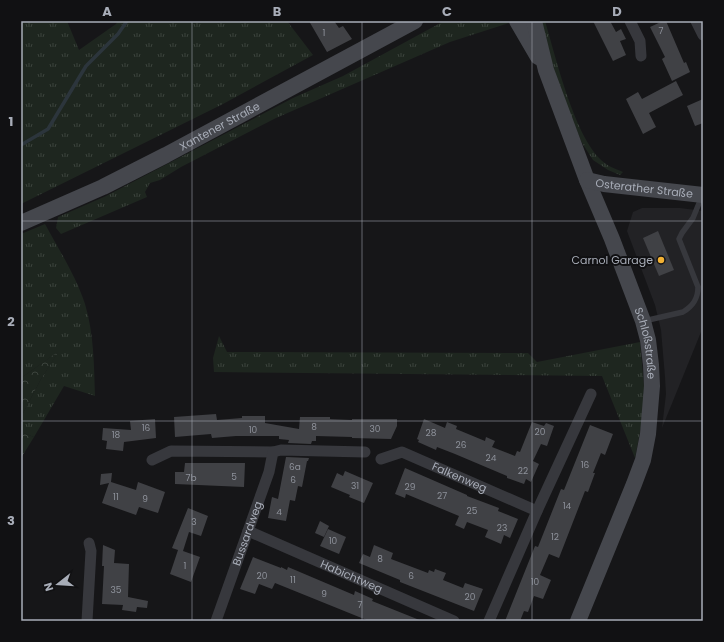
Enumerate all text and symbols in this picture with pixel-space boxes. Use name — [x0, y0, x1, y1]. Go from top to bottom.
text: A — [102, 2, 112, 21]
text: B — [273, 2, 282, 21]
text: C — [442, 2, 452, 21]
text: D — [612, 2, 622, 21]
house number: 7 — [659, 25, 664, 37]
house number: 1 — [323, 27, 326, 39]
street label: Xantener Straße — [176, 98, 263, 154]
text: 1 — [9, 112, 13, 131]
street label: Osterather Straße — [594, 174, 694, 202]
place label: Carnol Garage — [571, 252, 653, 268]
marker: Carnol Garage — [656, 255, 666, 265]
street label: Schloßstraße — [631, 305, 660, 380]
text: 2 — [7, 312, 15, 331]
house number: 8 — [311, 421, 317, 433]
house number: 16 — [142, 422, 151, 434]
house number: 30 — [370, 423, 381, 435]
house number: 10 — [249, 424, 258, 436]
house number: 20 — [535, 426, 546, 438]
house number: 28 — [426, 427, 437, 439]
house number: 18 — [112, 429, 121, 441]
house number: 26 — [456, 439, 467, 451]
house number: 24 — [486, 452, 497, 464]
street label: Falkenweg — [430, 458, 490, 496]
house number: 16 — [581, 459, 590, 471]
house number: 6a — [289, 461, 301, 473]
house number: 22 — [518, 465, 528, 477]
house number: 5 — [231, 471, 237, 483]
house number: 7b — [186, 472, 197, 484]
house number: 6 — [290, 474, 296, 486]
house number: 31 — [351, 480, 359, 492]
house number: 29 — [405, 481, 416, 493]
house number: 27 — [437, 490, 447, 502]
house number: 11 — [113, 491, 119, 503]
house number: 9 — [142, 493, 148, 505]
street label: Bussardweg — [228, 499, 266, 568]
house number: 14 — [563, 500, 572, 512]
house number: 25 — [467, 505, 478, 517]
house number: 4 — [276, 506, 282, 518]
text: 3 — [7, 511, 15, 530]
house number: 3 — [191, 516, 197, 528]
house number: 23 — [497, 522, 507, 534]
house number: 12 — [551, 531, 559, 543]
house number: 10 — [329, 535, 338, 547]
house number: 8 — [377, 553, 383, 565]
street label: Habichtweg — [318, 556, 385, 597]
house number: 1 — [184, 560, 187, 572]
north arrow — [38, 564, 78, 604]
house number: 20 — [257, 570, 268, 582]
house number: 6 — [408, 570, 414, 582]
house number: 11 — [290, 574, 296, 586]
house number: 10 — [531, 576, 540, 588]
text: N — [40, 581, 57, 593]
house number: 35 — [111, 584, 122, 596]
house number: 9 — [321, 588, 327, 600]
house number: 20 — [465, 591, 476, 603]
house number: 7 — [358, 599, 363, 611]

